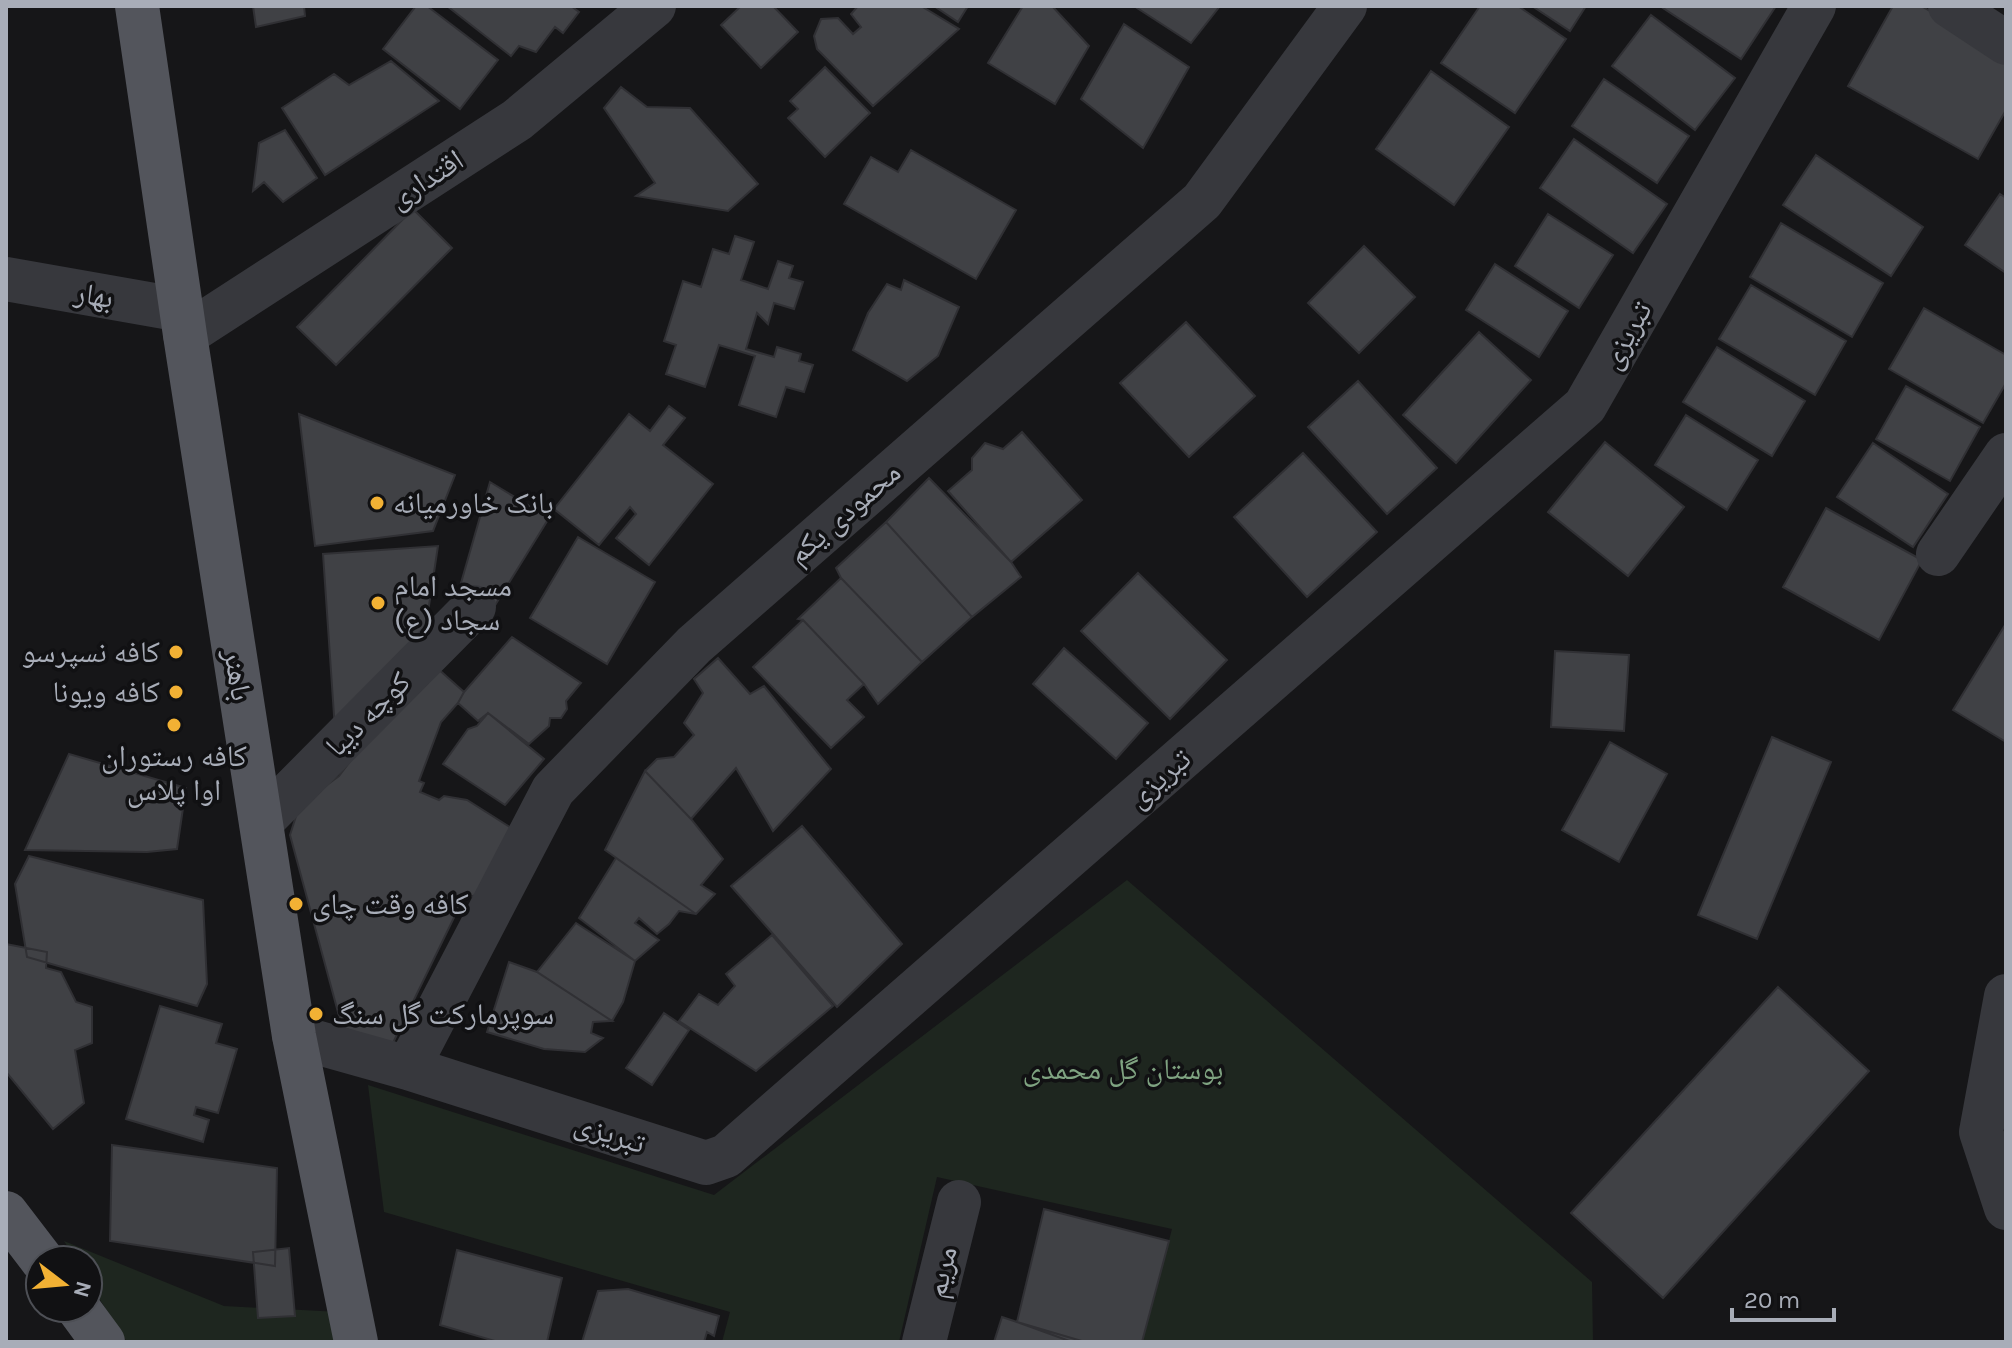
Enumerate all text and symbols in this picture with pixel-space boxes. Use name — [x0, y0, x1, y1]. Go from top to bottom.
street label: اقتداری — [382, 142, 470, 216]
street label: بهار — [71, 274, 116, 316]
street label: تبریزی — [1592, 295, 1660, 375]
street label: محمودی یکم — [780, 454, 909, 573]
place label: بانک خاورمیانه — [393, 485, 554, 521]
marker: بانک خاورمیانه — [368, 494, 386, 512]
place label: مسجد امام سجاد (ع) — [394, 568, 512, 639]
marker: مسجد امام سجاد (ع) — [369, 594, 387, 612]
place label: کافه نسپرسو — [22, 634, 160, 670]
marker: کافه نسپرسو — [167, 643, 185, 661]
street label: باهنر — [216, 646, 260, 703]
street label: کوچه دیبا — [318, 664, 418, 764]
place label: کافه ویونا — [52, 674, 160, 710]
marker: کافه ویونا — [167, 683, 185, 701]
marker: کافه رستوران اوا پلاس — [165, 716, 183, 734]
place label: کافه رستوران اوا پلاس — [101, 738, 247, 808]
street label: تبریزی — [1120, 741, 1198, 815]
place label: کافه وقت چای — [312, 886, 469, 922]
marker: کافه وقت چای — [287, 895, 305, 913]
place label: سوپرمارکت گل سنگ — [332, 996, 554, 1032]
marker: سوپرمارکت گل سنگ — [307, 1005, 325, 1023]
park label: بوستان گل محمدی — [1022, 1051, 1224, 1087]
street label: تبریزی — [570, 1105, 650, 1161]
street label: مریم — [917, 1242, 967, 1302]
north arrow — [24, 1244, 104, 1324]
scale bar — [1732, 1272, 1834, 1322]
text: N — [68, 1278, 97, 1300]
text: 20 m — [1744, 1286, 1800, 1314]

